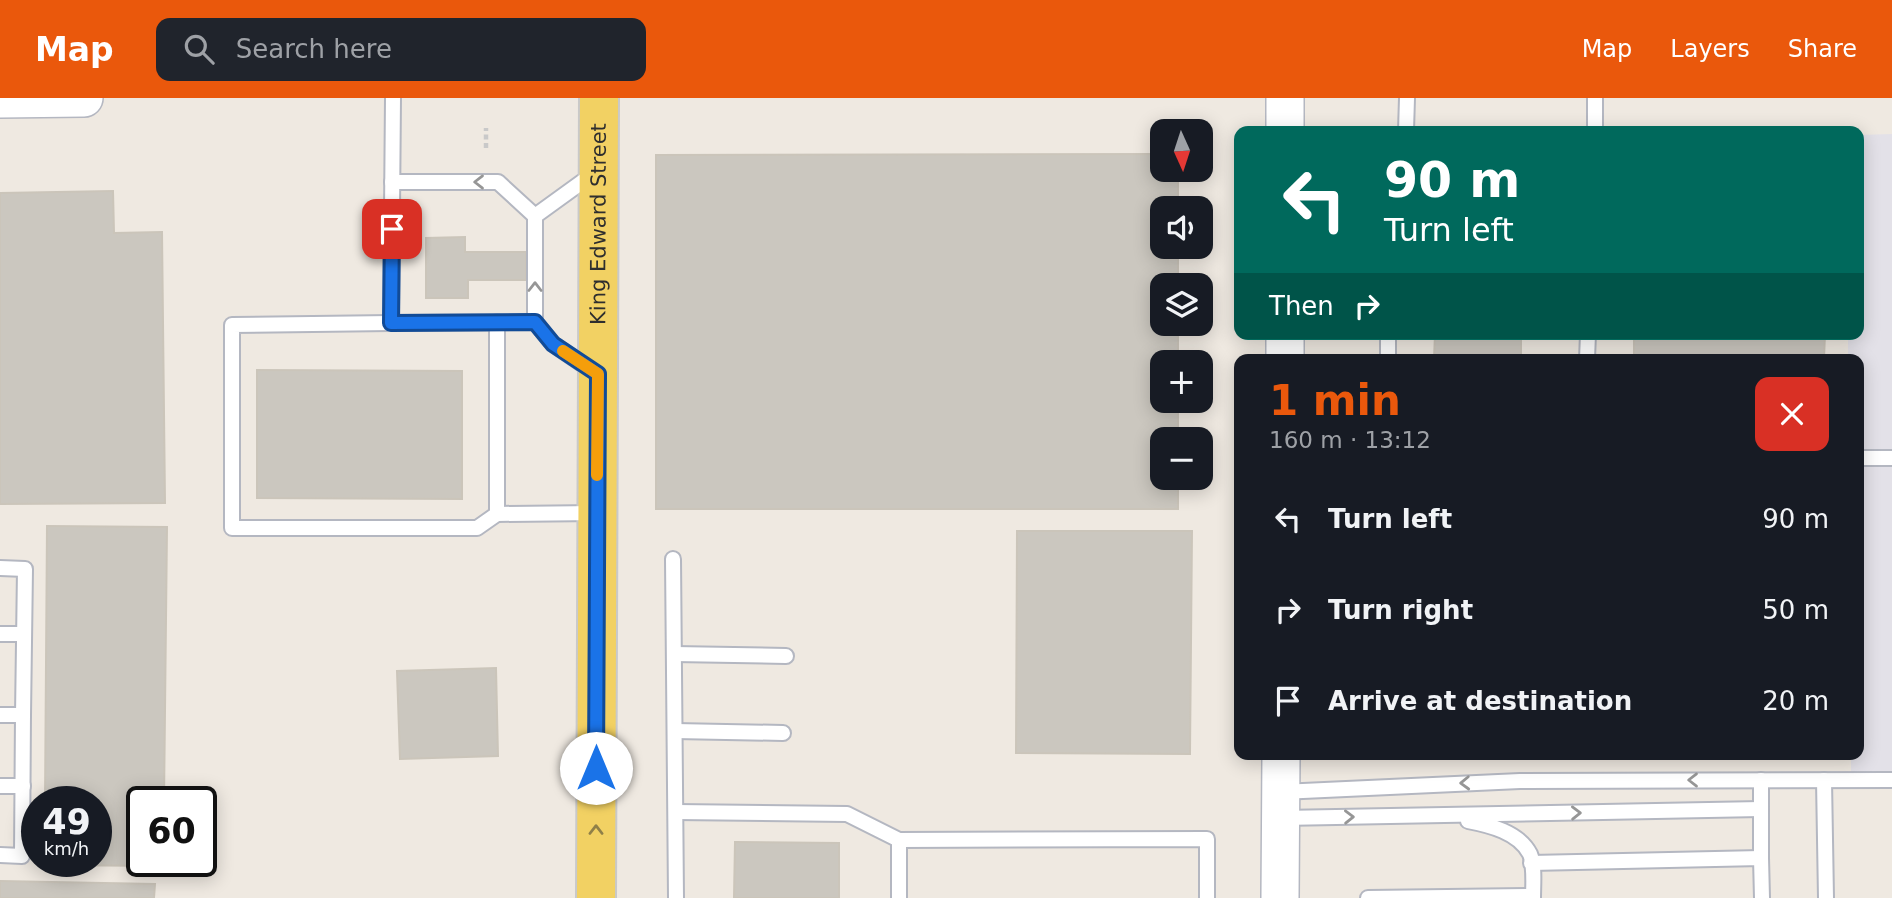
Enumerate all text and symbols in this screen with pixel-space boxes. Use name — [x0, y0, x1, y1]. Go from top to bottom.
search box — [156, 18, 646, 81]
text: Map — [35, 30, 114, 69]
icon: search — [180, 30, 218, 68]
text: Search here — [236, 34, 392, 64]
text: Map — [1582, 35, 1632, 63]
text: Layers — [1670, 35, 1750, 63]
text: Share — [1788, 35, 1857, 63]
north arrow — [1150, 119, 1213, 182]
map controls — [1150, 119, 1213, 490]
street label: King Edward Street — [586, 123, 611, 325]
text: 90 m — [1384, 152, 1520, 209]
icon: left — [1269, 154, 1360, 245]
one-way arrow — [474, 174, 484, 190]
button: sound — [1150, 196, 1213, 259]
pin — [362, 199, 422, 259]
icon: arrive — [373, 210, 411, 248]
text: Turn left — [1384, 211, 1514, 249]
button: layers — [1150, 273, 1213, 336]
one-way arrow — [527, 282, 543, 292]
icon: right — [1348, 287, 1386, 325]
text: Then — [1269, 291, 1334, 321]
button: + — [1150, 350, 1213, 413]
text: 1 min — [1269, 376, 1401, 425]
button: close — [1755, 377, 1829, 451]
button: − — [1150, 427, 1213, 490]
text: 160 m · 13:12 — [1269, 427, 1431, 453]
icon: left — [1269, 500, 1307, 538]
text: Turn left — [1328, 504, 1452, 534]
text: 90 m — [1762, 504, 1829, 534]
icon: right — [1269, 591, 1307, 629]
text: Turn right — [1328, 595, 1473, 625]
text: 50 m — [1762, 595, 1829, 625]
icon: arrive — [1269, 682, 1307, 720]
text: Arrive at destination — [1328, 686, 1632, 716]
text: 20 m — [1762, 686, 1829, 716]
position arrow — [559, 731, 633, 805]
one-way arrow — [1687, 772, 1698, 788]
one-way arrow — [1460, 775, 1471, 790]
speed limit sign: 60 — [126, 786, 217, 877]
text: 49 — [42, 802, 91, 842]
one-way arrow — [1571, 805, 1582, 821]
one-way arrow — [1343, 810, 1354, 825]
one-way arrow — [588, 824, 604, 835]
text: km/h — [44, 838, 89, 859]

